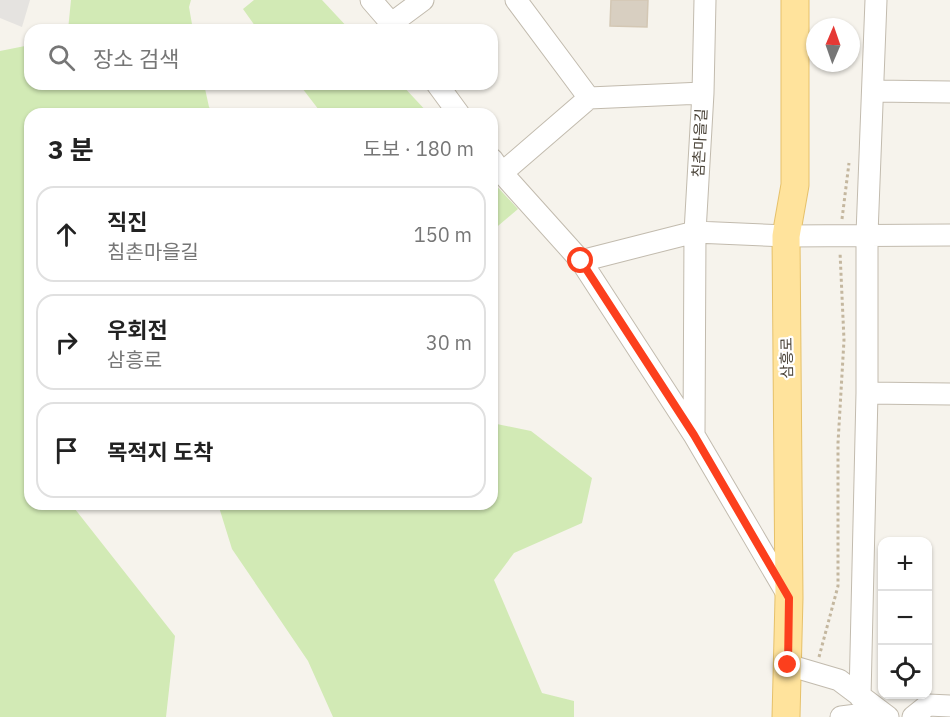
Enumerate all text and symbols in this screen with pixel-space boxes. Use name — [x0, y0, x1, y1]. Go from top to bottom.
north arrow — [806, 18, 860, 72]
search box — [24, 24, 498, 90]
icon: search — [45, 41, 78, 74]
text: 장소 검색 — [93, 44, 179, 73]
street label: 침촌마을길 — [688, 108, 711, 178]
text: 3 분 — [48, 132, 94, 166]
text: 도보 · 180 m — [363, 135, 474, 162]
text: 직진 — [107, 207, 147, 236]
icon: ahead — [50, 218, 83, 251]
text: 150 m — [414, 221, 472, 248]
text: 침촌마을길 — [107, 238, 199, 265]
route start — [567, 247, 593, 273]
text: 우회전 — [107, 315, 168, 344]
icon: right — [50, 326, 83, 359]
text: 30 m — [426, 329, 472, 356]
street label: 삼흥로 — [777, 337, 796, 379]
text: 삼흥로 — [107, 346, 162, 373]
icon: arrive — [50, 434, 83, 467]
text: 목적지 도착 — [107, 437, 213, 466]
map controls — [878, 537, 932, 699]
button: + — [878, 537, 932, 591]
button: − — [878, 591, 932, 645]
button: locate — [878, 645, 932, 699]
route end — [774, 651, 800, 677]

